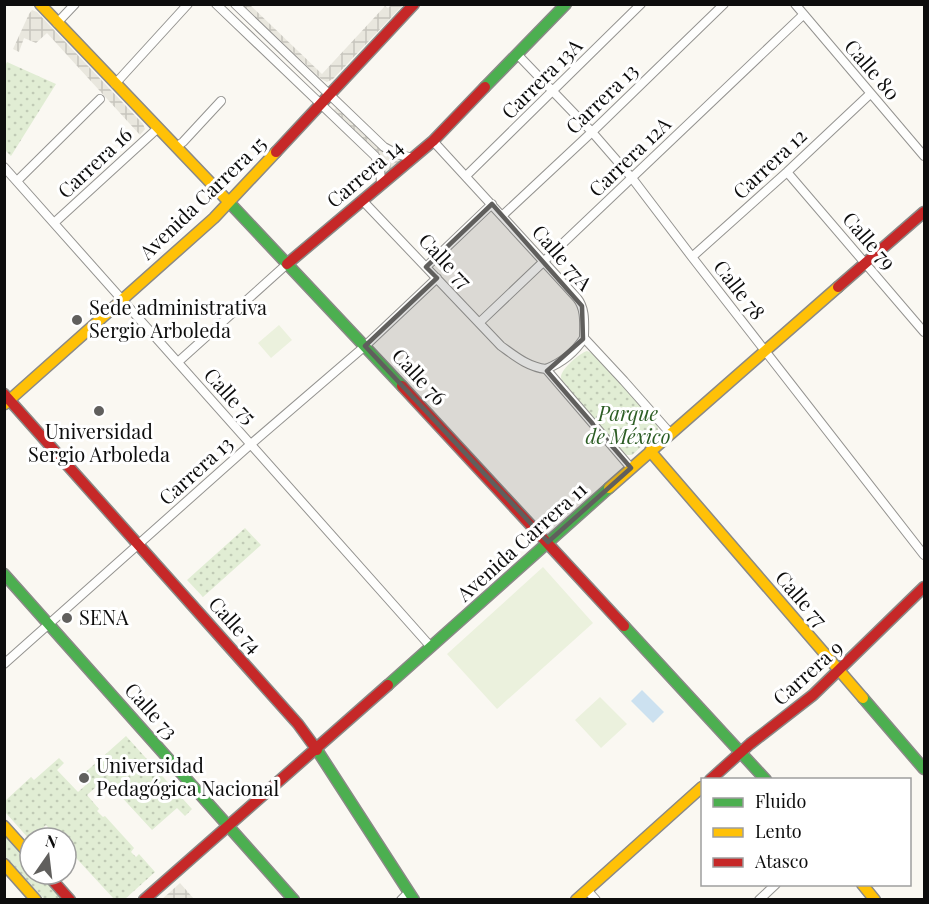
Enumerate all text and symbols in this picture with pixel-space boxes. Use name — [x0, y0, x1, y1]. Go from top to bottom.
street label: Carrera 13A — [495, 32, 587, 124]
street label: Calle 80 — [839, 33, 907, 105]
street label: Carrera 13 — [559, 57, 643, 139]
street label: Carrera 12A — [582, 110, 676, 202]
street label: Carrera 16 — [51, 120, 137, 203]
street label: Carrera 12 — [726, 122, 812, 204]
street label: Avenida Carrera 15 — [132, 129, 271, 265]
street label: Carrera 14 — [320, 133, 408, 213]
street label: Calle 79 — [838, 205, 903, 275]
street label: Calle 77A — [527, 218, 599, 296]
street label: Calle 77 — [414, 227, 479, 293]
street label: Calle 78 — [708, 254, 772, 324]
place label: Sede administrativa Sergio Arboleda — [89, 293, 267, 343]
marker: Sede administrativa Sergio Arboleda — [70, 313, 84, 327]
street label: Calle 76 — [387, 342, 453, 410]
street label: Calle 75 — [199, 361, 263, 429]
park label: Parque de México — [586, 399, 670, 449]
marker: Universidad Sergio Arboleda — [92, 404, 106, 418]
place label: Universidad Sergio Arboleda — [28, 417, 170, 467]
street label: Carrera 13 — [152, 429, 238, 510]
street label: Avenida Carrera 11 — [450, 475, 592, 607]
street label: Calle 77 — [770, 564, 834, 632]
street label: Calle 74 — [204, 590, 269, 658]
place label: SENA — [79, 603, 129, 630]
marker: SENA — [60, 611, 74, 625]
street label: Carrera 9 — [766, 633, 848, 710]
street label: Calle 73 — [120, 676, 185, 744]
place label: Universidad Pedagógica Nacional — [96, 751, 279, 801]
marker: Universidad Pedagógica Nacional — [77, 771, 91, 785]
legend — [701, 778, 911, 886]
text: Fluido — [755, 789, 806, 813]
text: Lento — [755, 819, 802, 843]
north arrow — [18, 826, 78, 886]
text: N — [44, 829, 60, 853]
text: Atasco — [754, 849, 808, 873]

